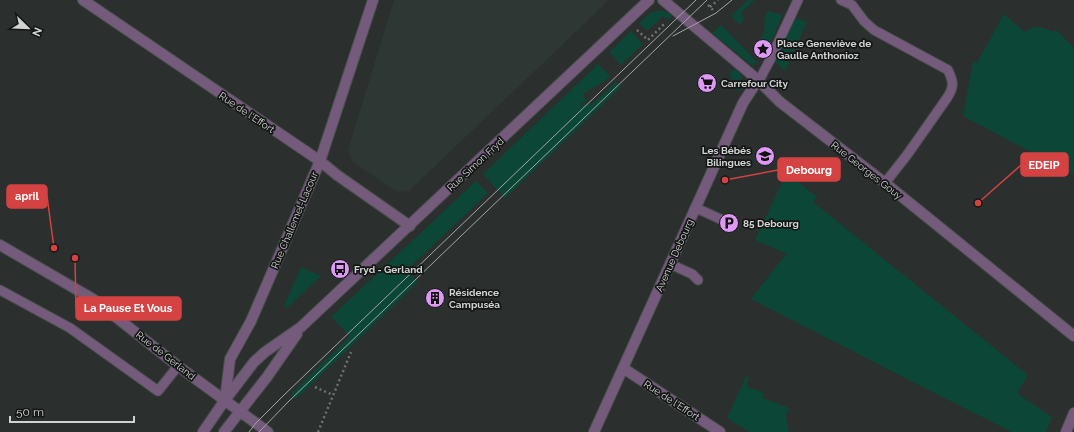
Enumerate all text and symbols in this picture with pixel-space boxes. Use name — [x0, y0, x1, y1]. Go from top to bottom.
north arrow — [8, 8, 48, 48]
text: N — [29, 25, 44, 38]
place icon: Place Geneviève de Gaulle Anthonioz — [752, 38, 774, 60]
place label: Place Geneviève de Gaulle Anthonioz — [777, 38, 871, 61]
supermarket icon: Carrefour City — [696, 72, 718, 94]
place label: Carrefour City — [721, 78, 788, 89]
street label: Rue de l'Effort — [217, 90, 277, 135]
street label: Rue Simon Fryd — [445, 135, 506, 193]
street label: Rue Georges Gouy — [829, 139, 905, 202]
place label: Les Bébés Bilingues — [702, 145, 751, 168]
school or university icon: Les Bébés Bilingues — [754, 145, 776, 167]
callout: EDEIP — [1021, 153, 1068, 176]
callout: Debourg — [778, 158, 840, 181]
text: EDEIP — [1028, 159, 1060, 172]
text: Debourg — [786, 164, 832, 177]
street label: Rue Challemel-Lacour — [269, 170, 320, 270]
callout: april — [7, 185, 47, 208]
text: april — [15, 190, 39, 203]
parking icon: 85 Debourg — [718, 212, 740, 234]
street label: Avenue Debourg — [654, 217, 695, 293]
place label: 85 Debourg — [743, 218, 799, 229]
bus stop icon: Fryd - Gerland — [329, 258, 351, 280]
place label: Fryd - Gerland — [354, 264, 423, 275]
building icon: Résidence Campuséa — [424, 287, 446, 309]
place label: Résidence Campuséa — [449, 287, 500, 310]
callout: La Pause Et Vous — [76, 297, 181, 320]
text: La Pause Et Vous — [84, 302, 173, 315]
street label: Rue de Gerland — [134, 329, 198, 382]
street label: Rue de l'Effort — [642, 378, 702, 423]
scale bar — [10, 398, 134, 424]
text: 50 m — [16, 405, 44, 419]

